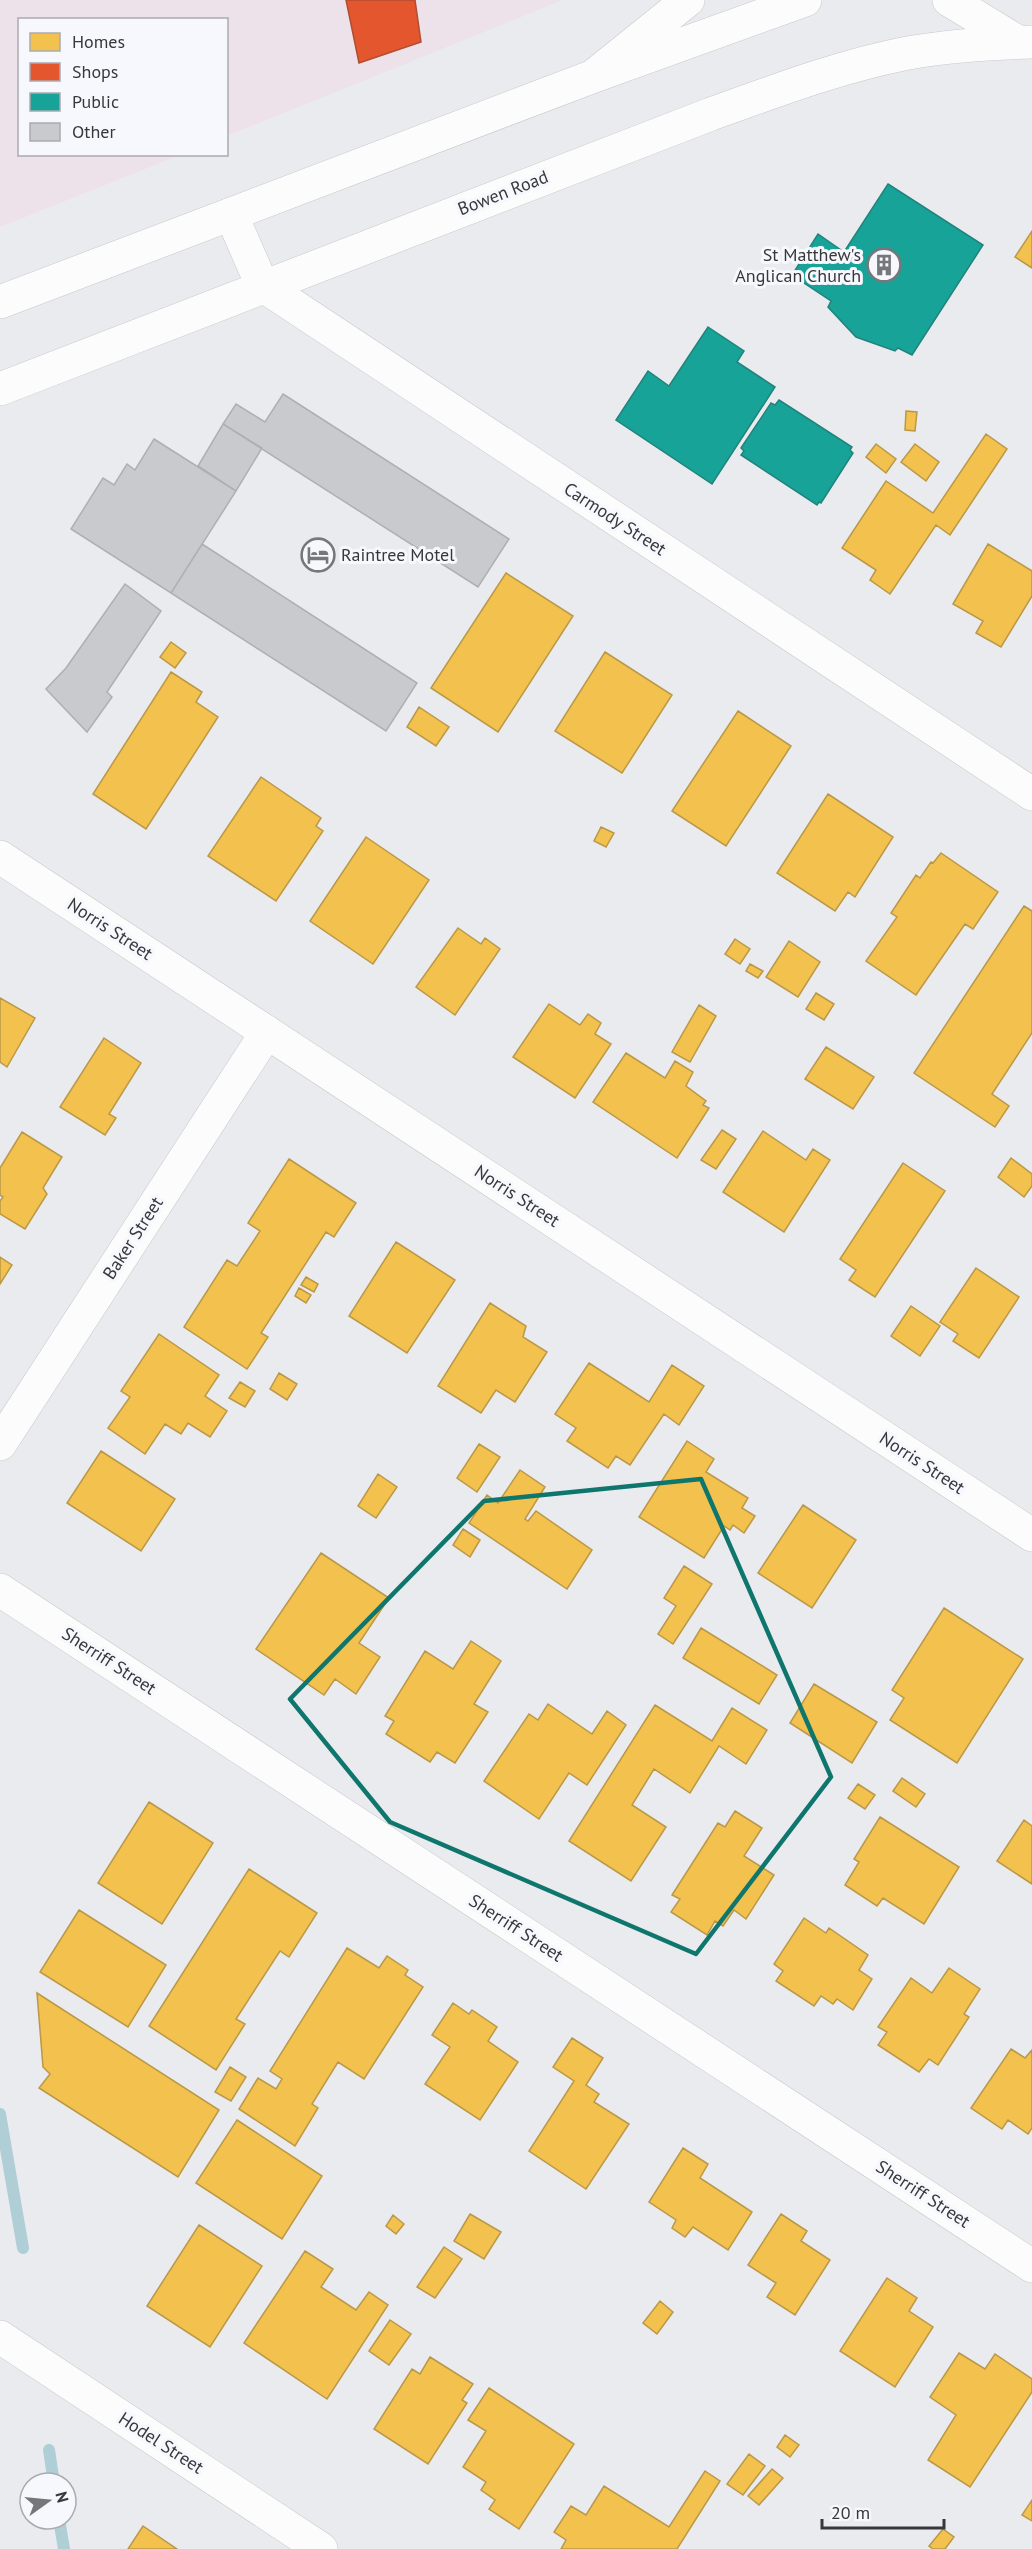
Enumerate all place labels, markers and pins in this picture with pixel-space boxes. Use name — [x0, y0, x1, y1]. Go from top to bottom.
place label: St Matthew's Anglican Church — [735, 243, 861, 287]
building icon: St Matthew's Anglican Church — [866, 247, 902, 283]
hotel icon: Raintree Motel — [300, 537, 336, 573]
place label: Raintree Motel — [341, 543, 455, 566]

